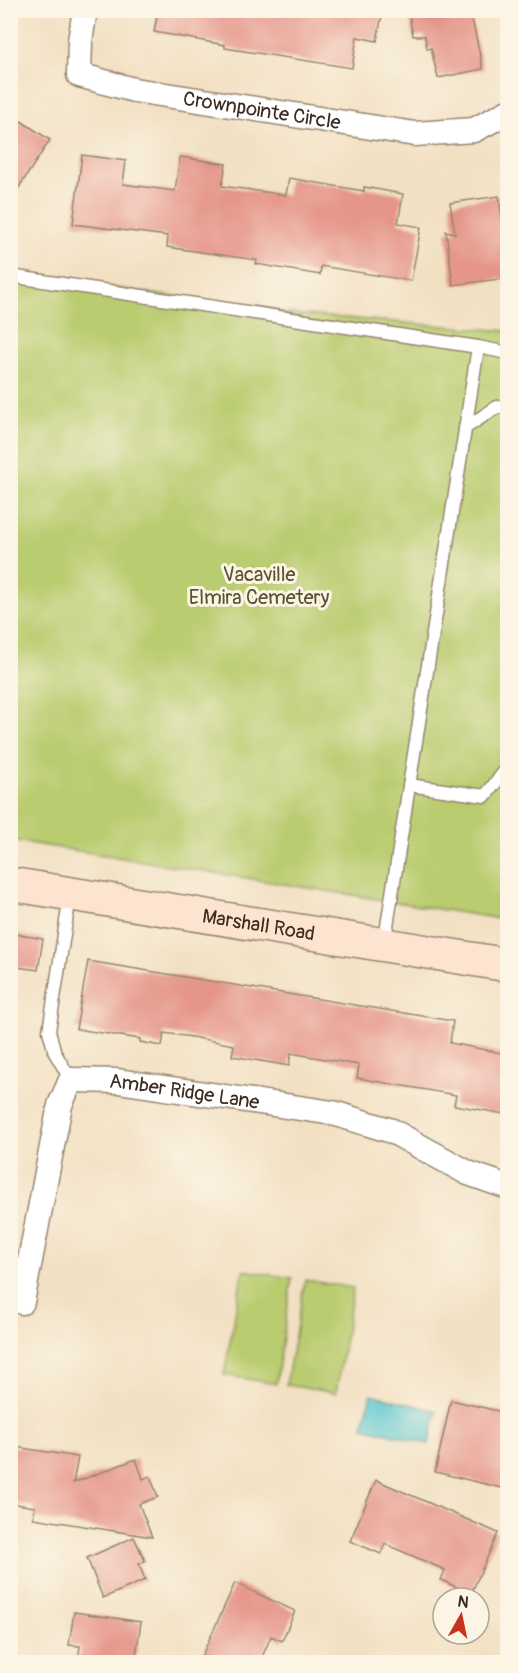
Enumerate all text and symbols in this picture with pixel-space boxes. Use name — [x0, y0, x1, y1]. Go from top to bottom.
street label: Crownpointe Circle — [181, 86, 343, 135]
park label: Vacaville Elmira Cemetery — [189, 562, 330, 610]
street label: Marshall Road — [200, 903, 317, 946]
street label: Amber Ridge Lane — [109, 1069, 261, 1115]
north arrow — [431, 1586, 491, 1646]
text: N — [456, 1591, 470, 1613]

